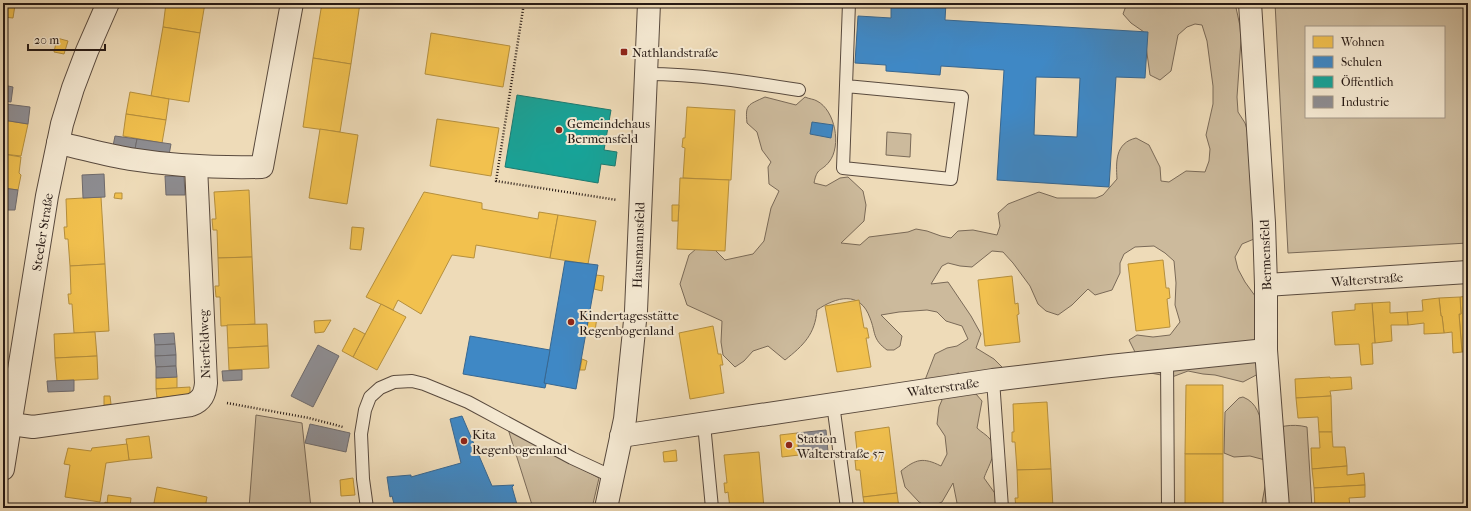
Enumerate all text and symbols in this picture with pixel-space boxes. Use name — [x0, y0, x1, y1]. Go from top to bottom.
scale bar — [28, 26, 105, 52]
legend — [1305, 26, 1445, 118]
text: 20 m — [34, 33, 59, 47]
text: Wohnen — [1340, 35, 1385, 49]
place label: Nathlandstraße — [632, 45, 719, 60]
marker: Nathlandstraße — [619, 47, 629, 57]
text: Schulen — [1341, 55, 1382, 69]
text: Öffentlich — [1341, 74, 1394, 89]
text: Industrie — [1341, 95, 1389, 109]
place label: Gemeindehaus Bermensfeld — [567, 116, 650, 146]
marker: Gemeindehaus Bermensfeld — [554, 125, 564, 135]
street label: Steeler Straße — [29, 191, 56, 272]
street label: Hausmannsfeld — [630, 201, 648, 288]
street label: Bermensfeld — [1257, 218, 1274, 291]
street label: Walterstraße — [1329, 269, 1404, 290]
street label: Nierfeldweg — [196, 308, 213, 379]
place label: Kindertagesstätte Regenbogenland — [579, 308, 679, 338]
marker: Kindertagesstätte Regenbogenland — [566, 317, 576, 327]
street label: Walterstraße — [905, 375, 981, 400]
place label: Kita Regenbogenland — [472, 427, 568, 457]
place label: Station Walterstraße 57 — [796, 431, 884, 461]
marker: Kita Regenbogenland — [459, 436, 469, 446]
marker: Station Walterstraße 57 — [784, 440, 794, 450]

